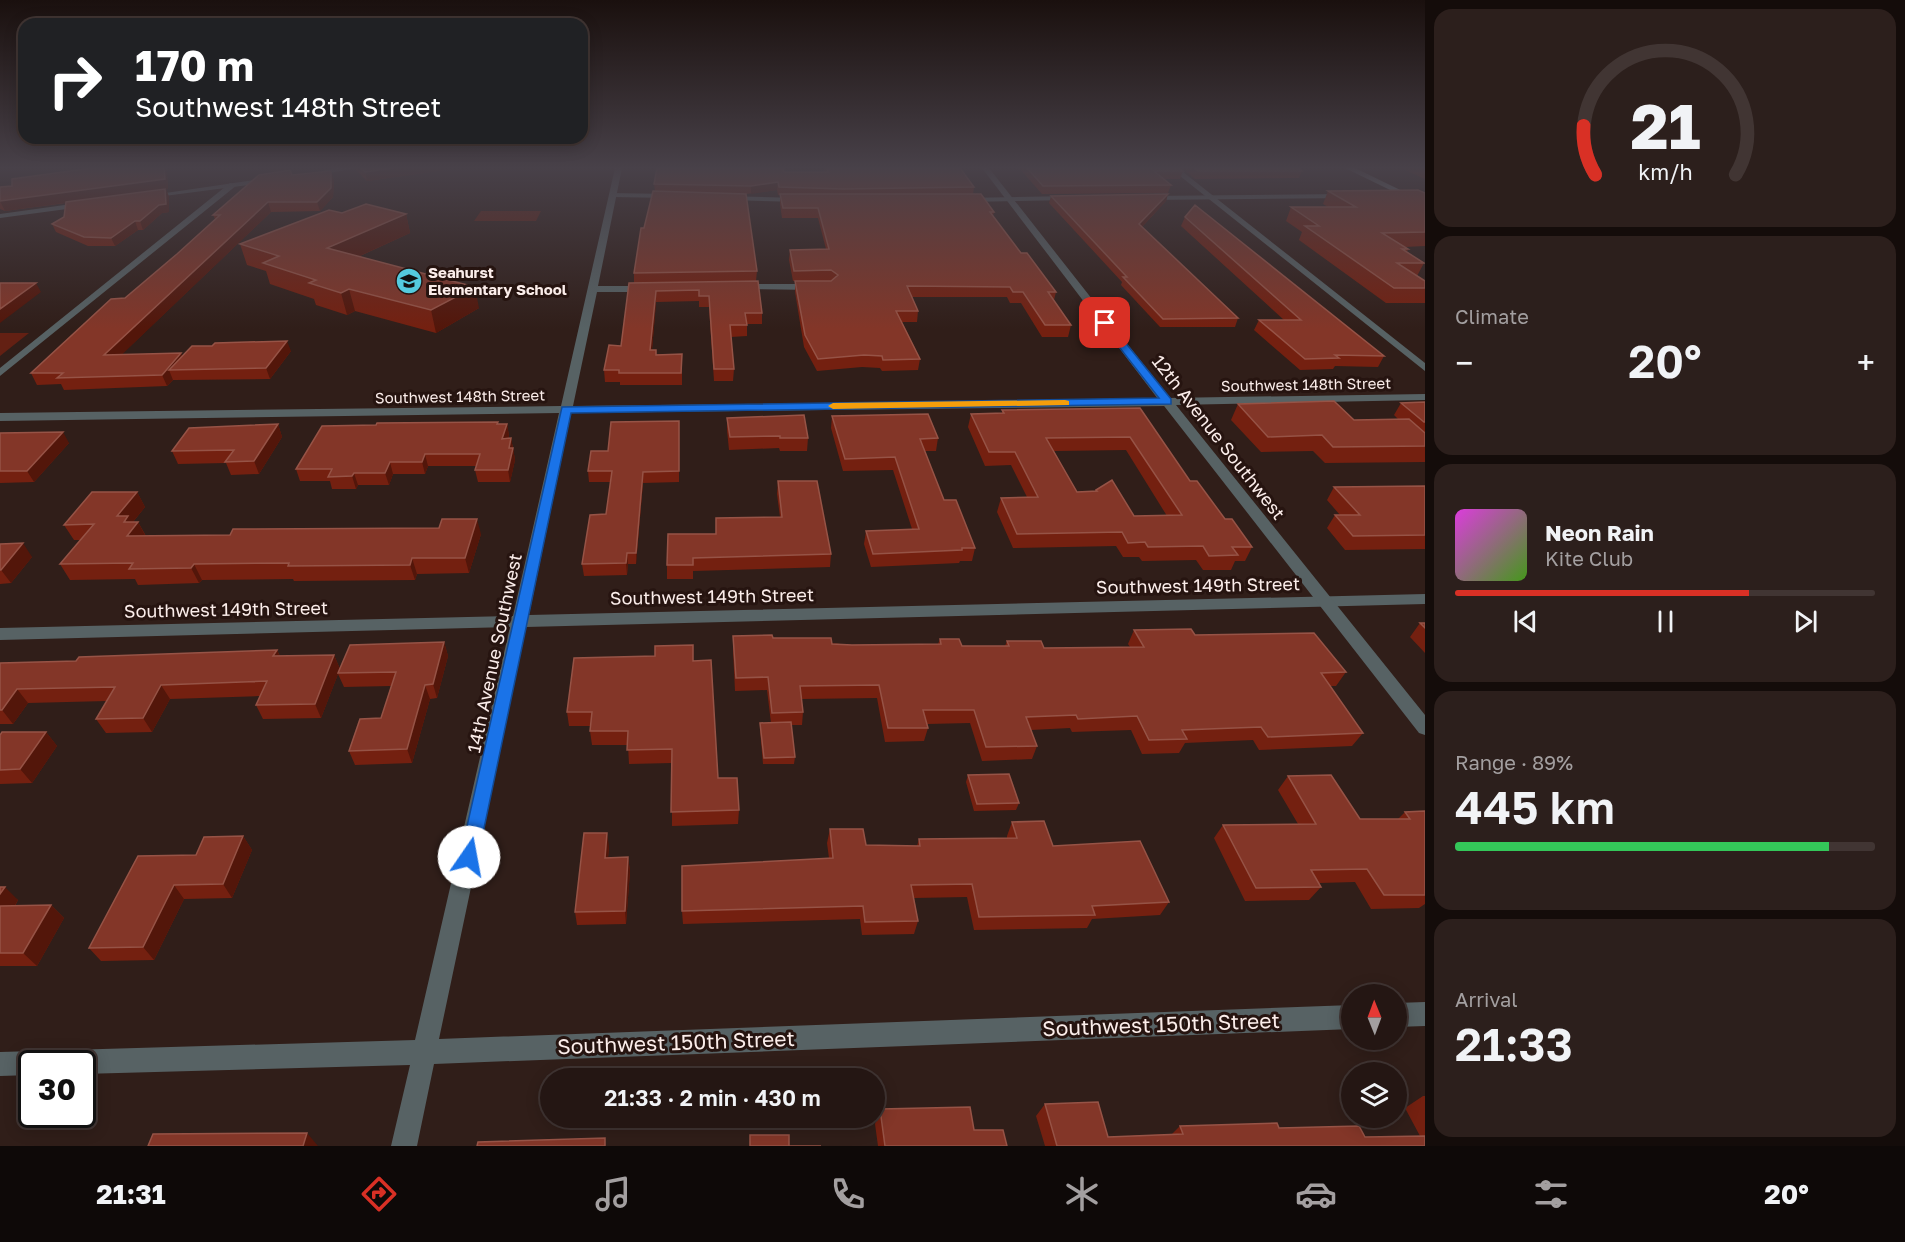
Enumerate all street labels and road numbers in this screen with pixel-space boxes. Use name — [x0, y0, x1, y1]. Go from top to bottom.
street label: 12th Avenue Southwest — [1148, 350, 1290, 524]
street label: Southwest 148th Street — [1221, 374, 1391, 394]
street label: Southwest 148th Street — [375, 386, 545, 406]
street label: 14th Avenue Southwest — [462, 551, 526, 755]
street label: Southwest 149th Street — [1096, 572, 1300, 598]
street label: Southwest 149th Street — [610, 583, 814, 609]
street label: Southwest 149th Street — [124, 596, 328, 622]
street label: Southwest 150th Street — [1042, 1007, 1280, 1041]
street label: Southwest 150th Street — [557, 1025, 795, 1059]

